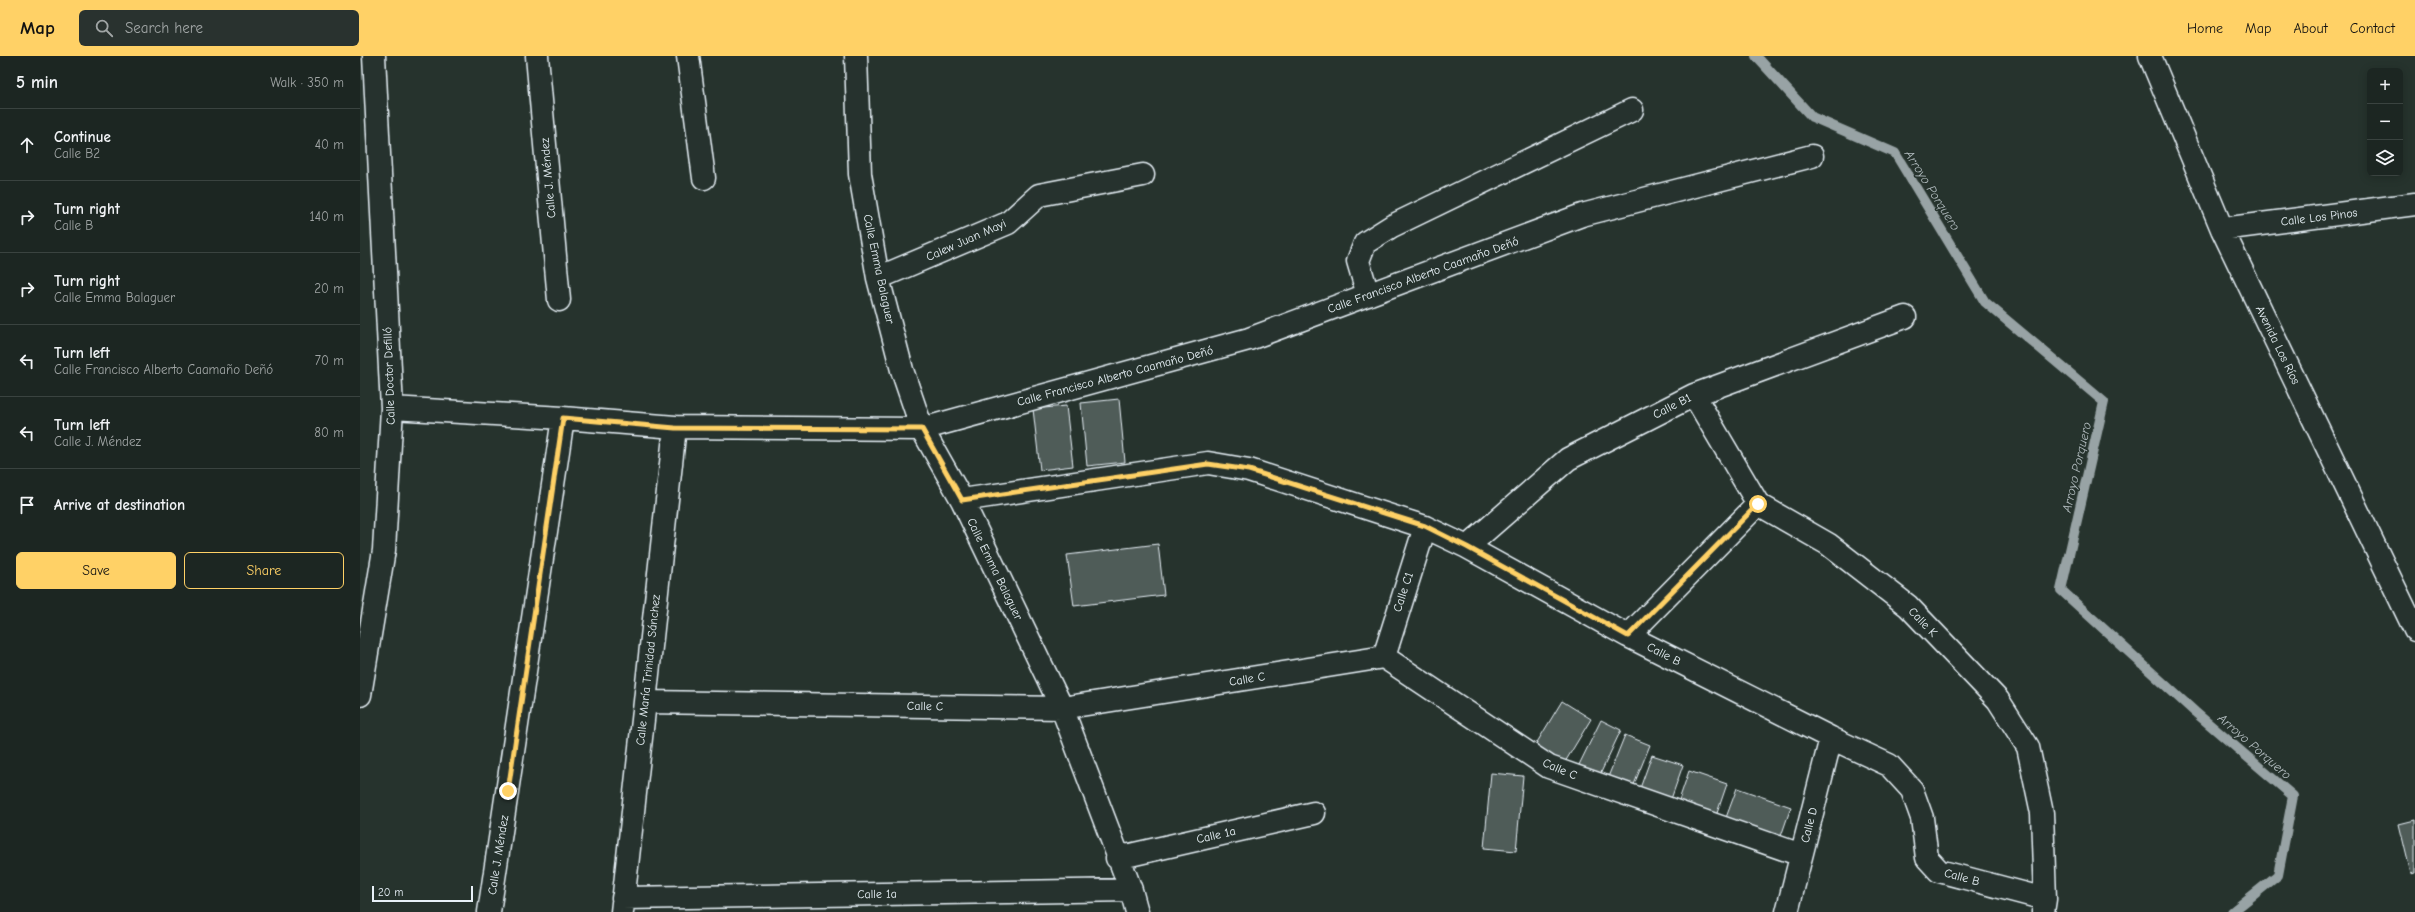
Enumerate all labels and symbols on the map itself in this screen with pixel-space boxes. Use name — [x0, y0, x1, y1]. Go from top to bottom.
street label: Calle J. Méndez — [537, 137, 558, 219]
water label: Arroyo Porquero — [1901, 146, 1963, 233]
street label: Calle Los Pinos — [2280, 205, 2358, 229]
street label: Calle Emma Balaguer — [861, 213, 898, 325]
street label: Calew Juan Mayi — [924, 216, 1008, 264]
street label: Calle Francisco Alberto Caamaño Deñó — [1326, 234, 1520, 316]
street label: Avenida Los Ríos — [2253, 303, 2303, 387]
street label: Calle Doctor Defilló — [380, 327, 398, 425]
street label: Calle Francisco Alberto Caamaño Deñó — [1015, 343, 1215, 409]
street label: Calle B1 — [1651, 390, 1694, 422]
water label: Arroyo Porquero — [2059, 420, 2094, 515]
route start — [1749, 495, 1767, 513]
street label: Calle Emma Balaguer — [964, 516, 1026, 623]
street label: Calle C1 — [1390, 570, 1416, 614]
street label: Calle María Trinidad Sánchez — [633, 593, 663, 746]
street label: Calle K — [1906, 604, 1941, 640]
street label: Calle B — [1645, 640, 1683, 668]
street label: Calle C — [1228, 669, 1266, 689]
street label: Calle C — [907, 699, 943, 713]
water label: Arroyo Porquero — [2214, 710, 2294, 782]
street label: Calle C — [1541, 755, 1579, 783]
route end — [499, 782, 517, 800]
street label: Calle D — [1798, 806, 1820, 844]
street label: Calle J. Méndez — [485, 813, 511, 896]
street label: Calle 1a — [1195, 824, 1237, 846]
street label: Calle B — [1943, 866, 1981, 888]
scale bar — [372, 884, 473, 903]
street label: Calle 1a — [857, 887, 897, 901]

